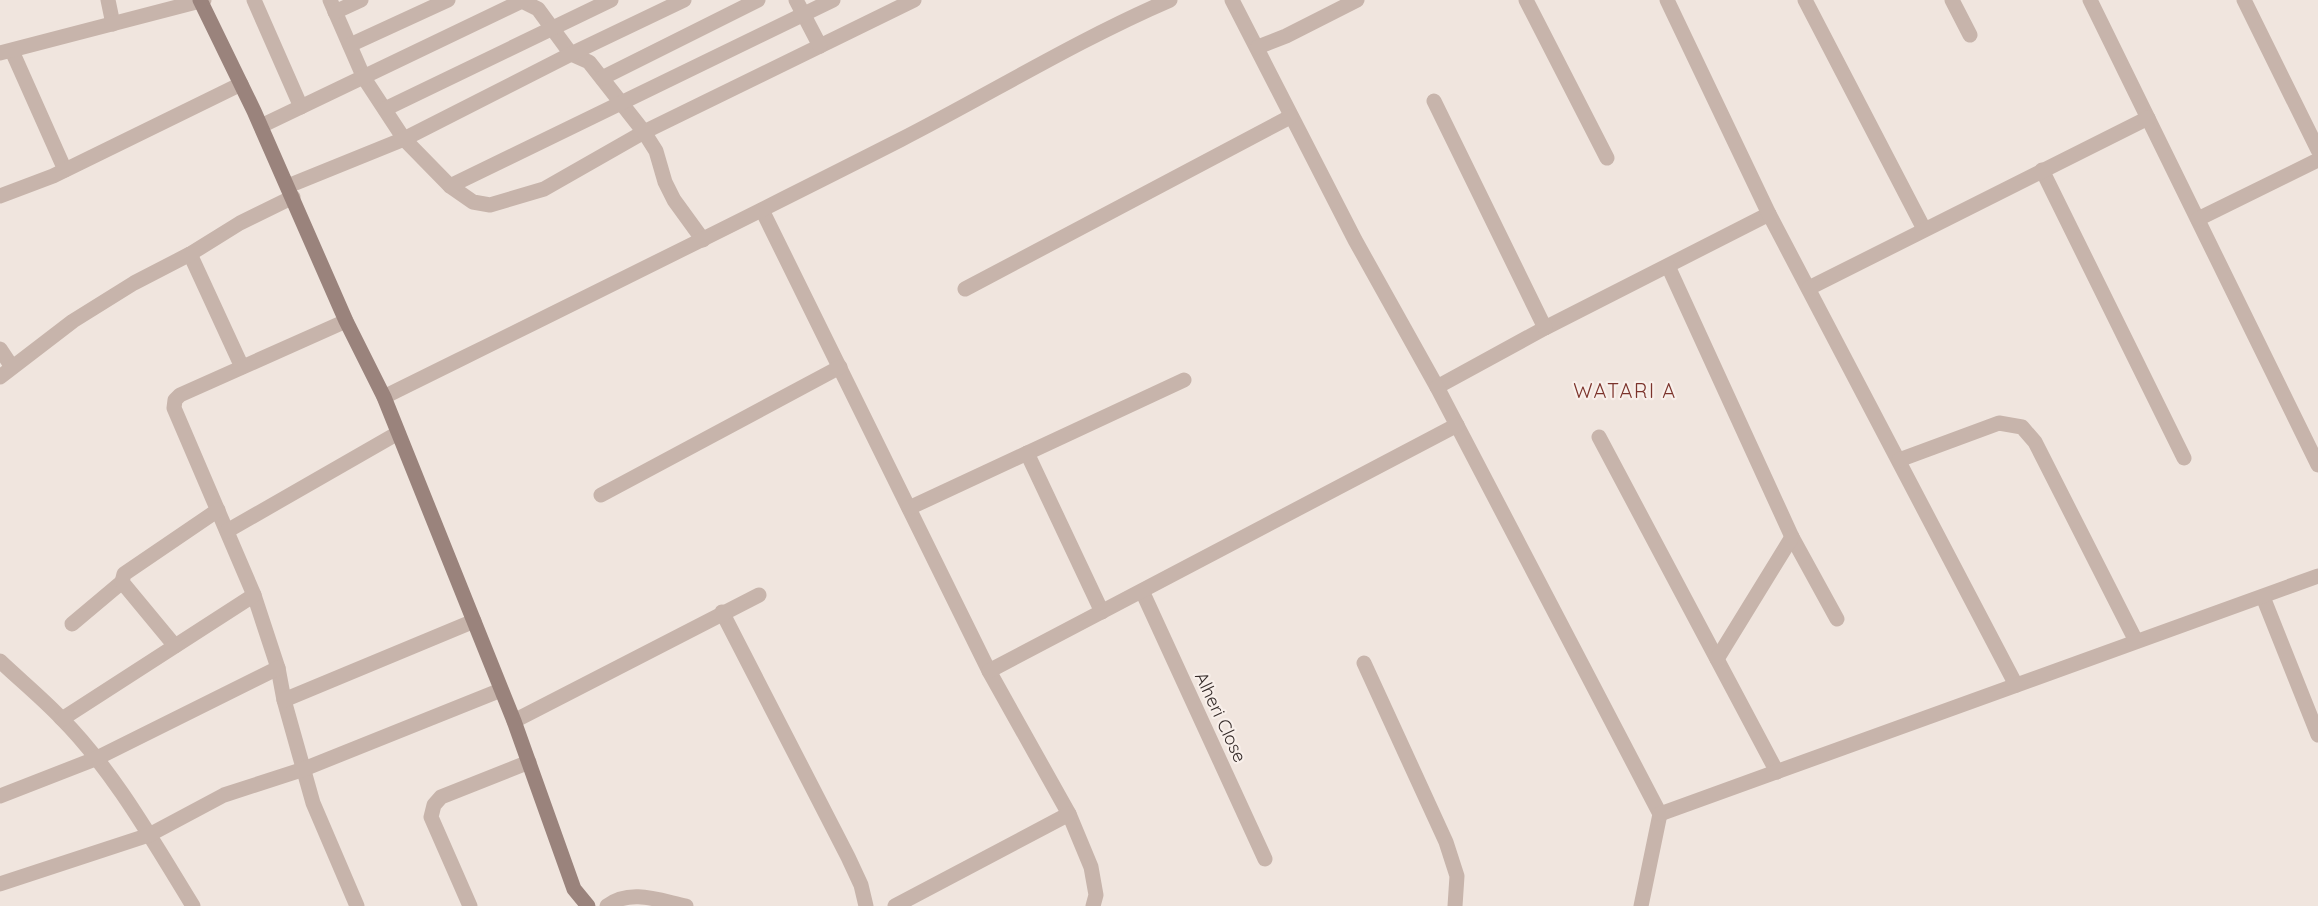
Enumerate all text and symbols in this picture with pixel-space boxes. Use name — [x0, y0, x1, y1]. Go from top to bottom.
district label: WATARI A — [1573, 378, 1677, 403]
street label: Alheri Close — [1190, 668, 1252, 766]

